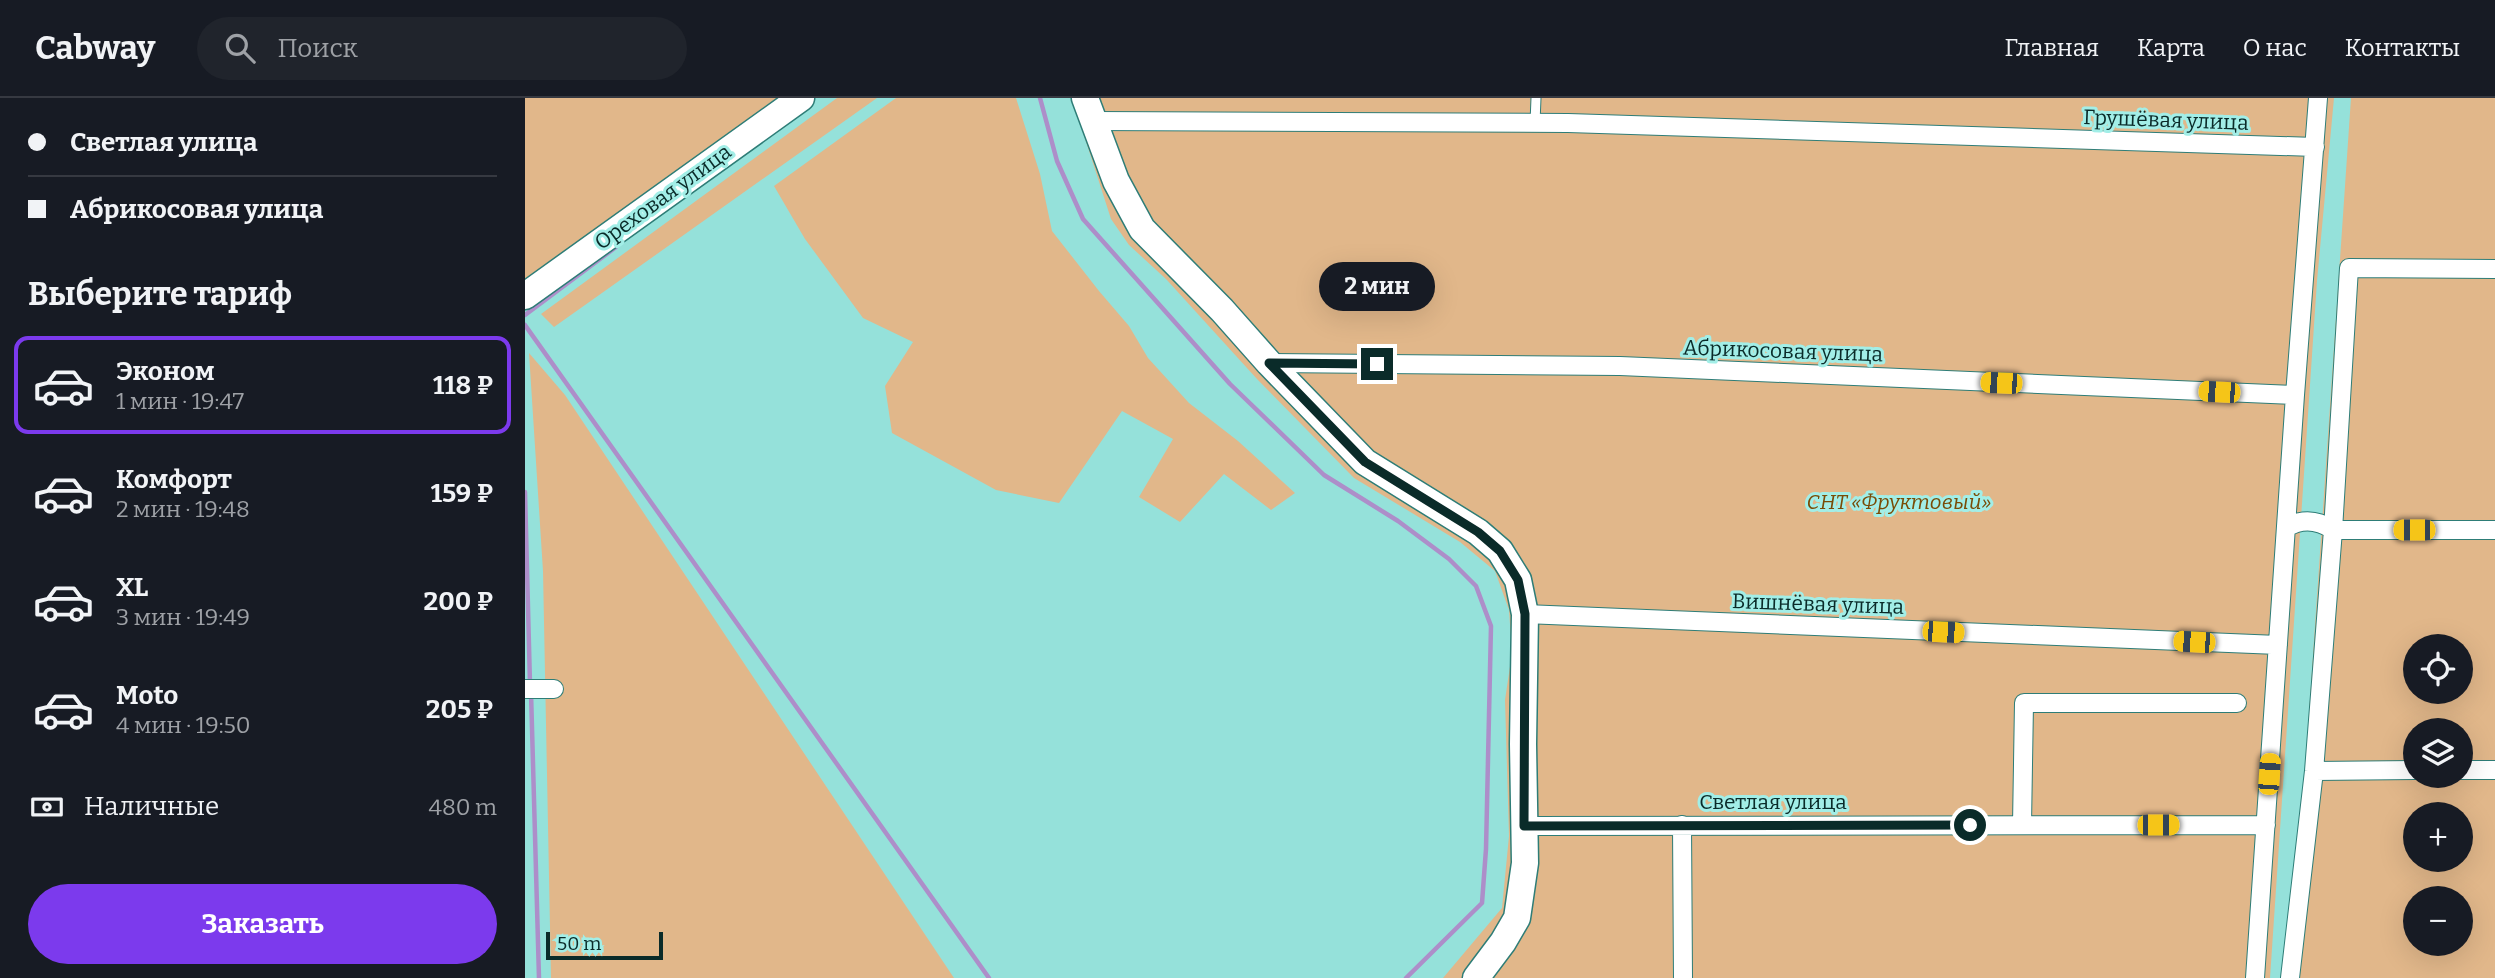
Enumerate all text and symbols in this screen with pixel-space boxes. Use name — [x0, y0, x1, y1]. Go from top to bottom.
search box — [197, 17, 687, 80]
text: Cabway — [35, 28, 155, 68]
icon: search — [221, 29, 259, 67]
text: Поиск — [277, 33, 358, 64]
text: Главная — [2004, 34, 2099, 62]
text: Карта — [2137, 34, 2205, 62]
text: О нас — [2243, 34, 2307, 62]
text: Контакты — [2345, 34, 2460, 62]
street label: Грушёвая улица — [2083, 104, 2250, 136]
text: Светлая улица — [70, 127, 258, 158]
street label: Ореховая улица — [590, 138, 737, 255]
text: Абрикосовая улица — [70, 194, 323, 225]
callout: 2 мин — [1319, 262, 1435, 312]
text: 2 мин — [1344, 272, 1410, 300]
text: Выберите тариф — [28, 275, 292, 313]
street label: Абрикосовая улица — [1682, 335, 1884, 368]
route end — [1361, 348, 1393, 380]
icon: car — [32, 354, 95, 417]
text: Эконом — [116, 356, 215, 387]
text: 118 ₽ — [433, 370, 493, 401]
car — [1980, 372, 2023, 394]
car — [2198, 380, 2241, 404]
text: 1 мин · 19:47 — [116, 387, 244, 415]
icon: car — [32, 462, 95, 525]
text: Комфорт — [116, 464, 232, 495]
text: 159 ₽ — [431, 478, 493, 509]
park label: СНТ «Фруктовый» — [1807, 489, 1991, 515]
text: 2 мин · 19:48 — [116, 495, 250, 523]
car — [2394, 520, 2436, 541]
icon: car — [32, 570, 95, 633]
text: XL — [116, 572, 148, 603]
text: 200 ₽ — [424, 586, 493, 617]
street label: Вишнёвая улица — [1732, 588, 1905, 620]
text: 3 мин · 19:49 — [116, 603, 250, 631]
car — [1922, 620, 1965, 644]
car — [2173, 630, 2216, 654]
map controls — [2403, 634, 2473, 956]
button: locate — [2403, 634, 2473, 704]
icon: car — [32, 678, 95, 741]
text: Moto — [116, 680, 178, 711]
text: 205 ₽ — [426, 694, 493, 725]
text: 4 мин · 19:50 — [116, 711, 251, 739]
button: layers — [2403, 718, 2473, 788]
car — [2258, 752, 2281, 796]
icon: cash — [28, 788, 66, 826]
street label: Светлая улица — [1699, 789, 1847, 815]
text: Наличные — [84, 791, 219, 822]
text: 480 m — [428, 793, 497, 821]
button: + — [2403, 802, 2473, 872]
route start — [1954, 809, 1986, 841]
car — [2138, 815, 2180, 836]
button: Заказать — [28, 884, 497, 964]
button: − — [2403, 886, 2473, 956]
scale bar — [546, 929, 663, 961]
text: 50 m — [557, 932, 601, 955]

